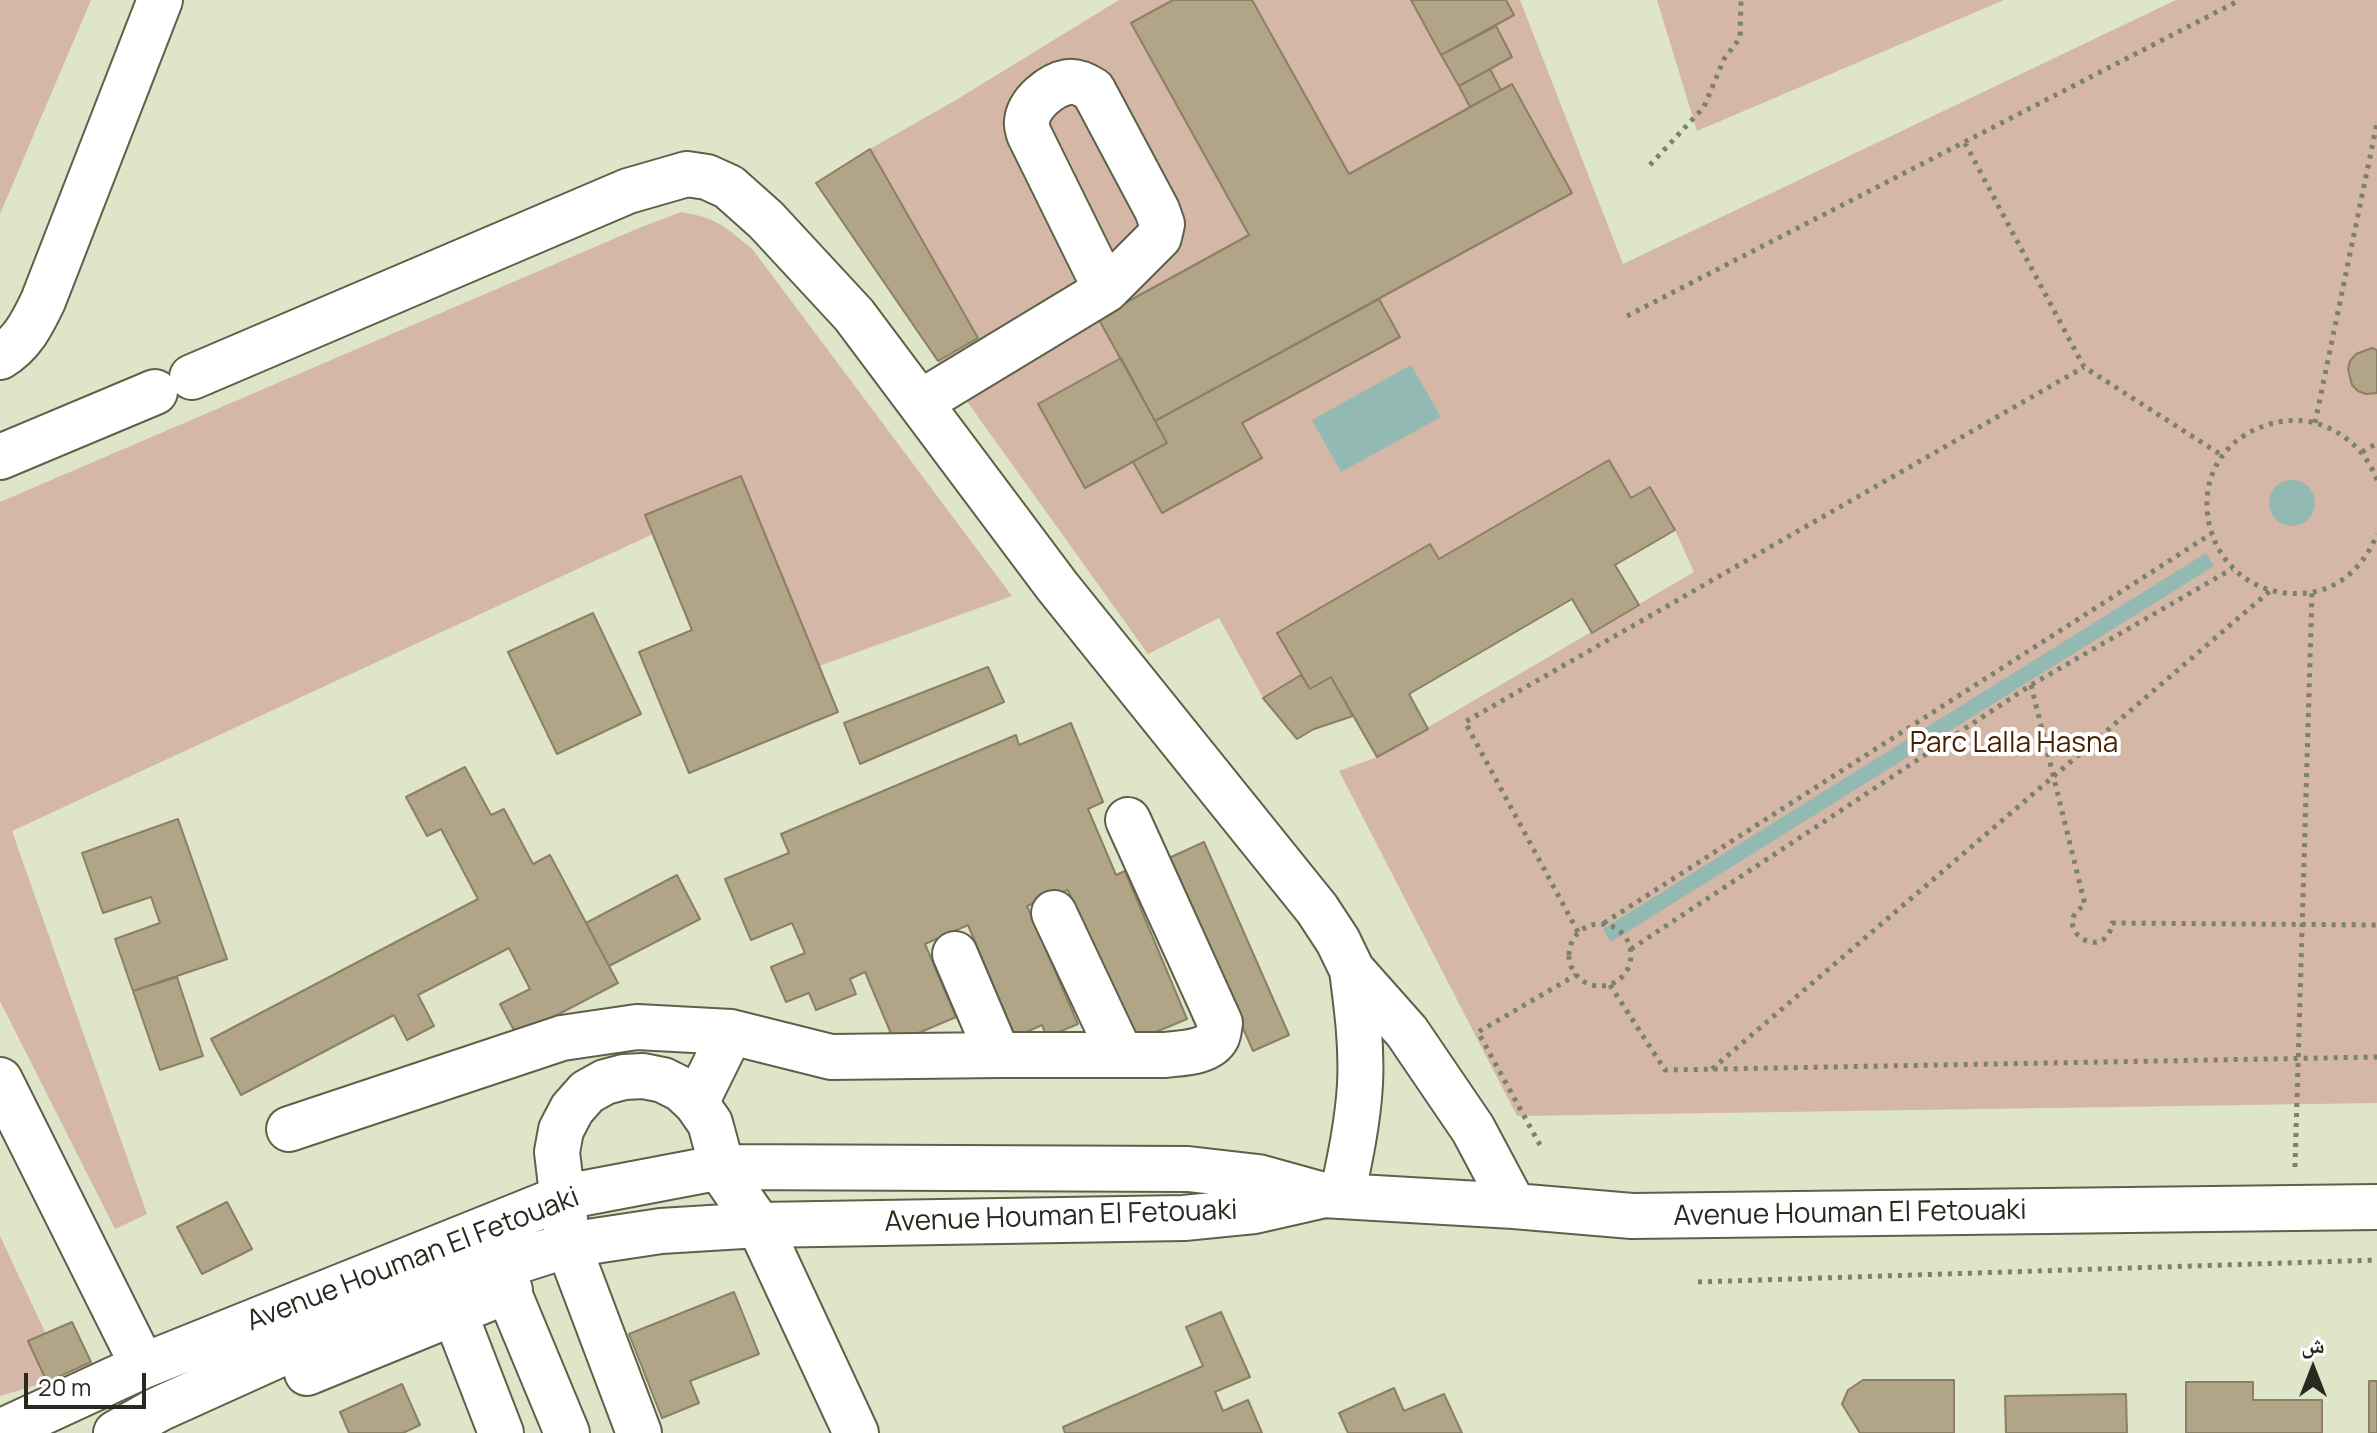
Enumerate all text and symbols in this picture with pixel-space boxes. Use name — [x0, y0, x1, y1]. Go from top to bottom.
park label: Parc Lalla Hasna — [1910, 727, 2118, 761]
street label: Avenue Houman El Fetouaki — [242, 1181, 584, 1339]
street label: Avenue Houman El Fetouaki — [884, 1194, 1238, 1240]
street label: Avenue Houman El Fetouaki — [1673, 1194, 2027, 1234]
north arrow — [2273, 1329, 2353, 1409]
text: ش — [2301, 1330, 2325, 1360]
scale bar — [28, 1357, 150, 1407]
text: 20 m — [38, 1370, 91, 1403]

